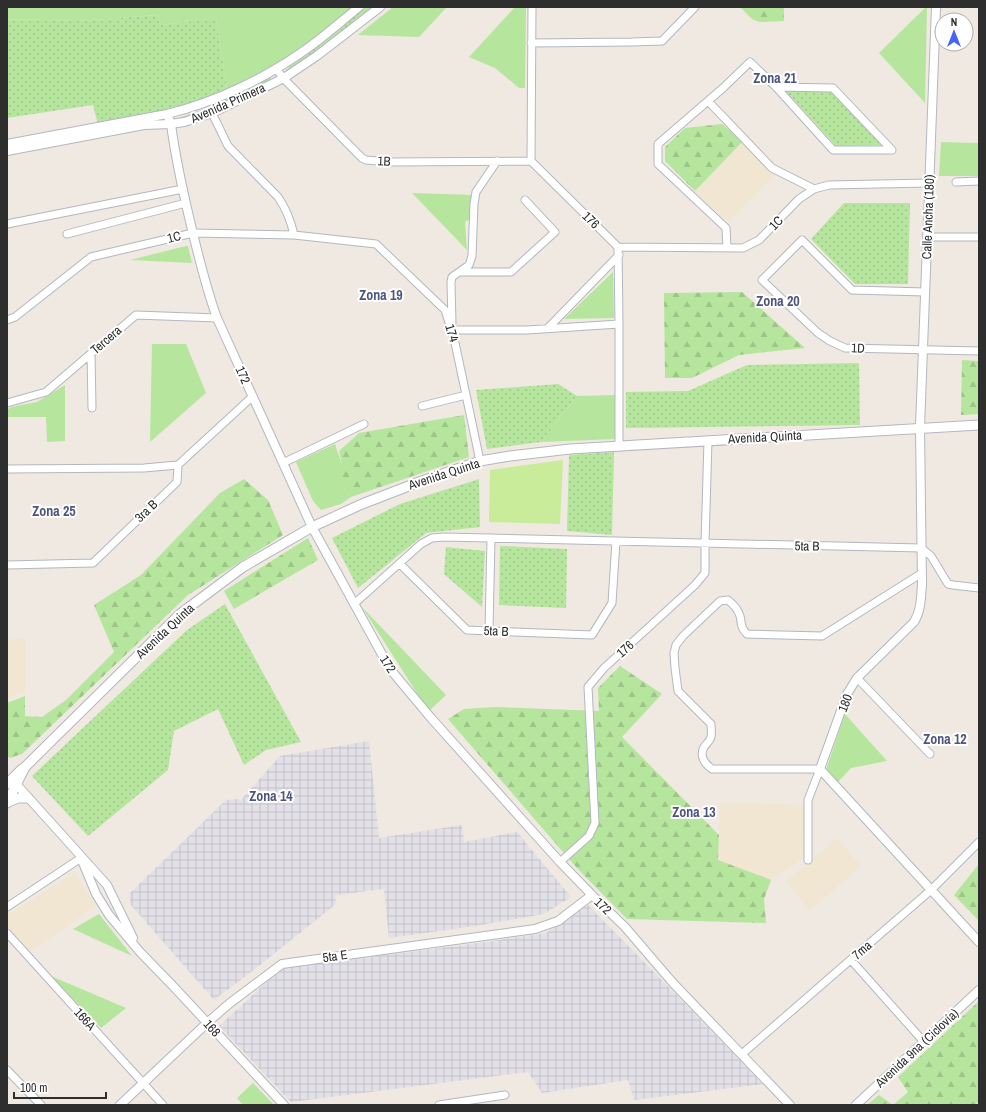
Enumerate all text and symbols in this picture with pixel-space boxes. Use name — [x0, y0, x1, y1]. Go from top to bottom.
north arrow — [934, 12, 974, 52]
text: N — [951, 15, 957, 29]
district label: Zona 21 — [753, 69, 797, 87]
street label: Avenida Primera — [187, 79, 268, 127]
street label: 1B — [377, 152, 391, 170]
street label: Calle Ancha (180) — [918, 174, 938, 260]
street label: 176 — [579, 208, 603, 232]
street label: 1C — [765, 212, 787, 234]
street label: 1C — [165, 227, 183, 247]
district label: Zona 19 — [359, 286, 403, 304]
district label: Zona 20 — [756, 292, 800, 310]
street label: Tercera — [87, 322, 125, 358]
street label: 174 — [441, 322, 463, 344]
street label: 1D — [851, 339, 865, 357]
street label: 172 — [232, 363, 254, 387]
street label: Avenida Quinta — [727, 427, 802, 447]
street label: Avenida Quinta — [405, 454, 482, 494]
street label: 3ra B — [131, 496, 161, 526]
district label: Zona 25 — [32, 502, 76, 520]
street label: 5ta B — [794, 537, 820, 555]
street label: Avenida Quinta — [131, 600, 198, 663]
street label: 5ta B — [483, 622, 509, 640]
street label: 176 — [613, 637, 637, 661]
street label: 172 — [376, 652, 400, 676]
street label: 180 — [834, 692, 856, 714]
district label: Zona 12 — [923, 730, 967, 748]
district label: Zona 14 — [249, 787, 293, 805]
district label: Zona 13 — [672, 803, 716, 821]
street label: 172 — [591, 894, 615, 918]
street label: 7ma — [849, 937, 875, 963]
street label: 5ta E — [321, 946, 349, 966]
street label: 166A — [70, 1004, 100, 1035]
street label: Avenida 9na (Ciclovía) — [871, 1005, 963, 1092]
street label: 168 — [200, 1016, 224, 1040]
scale bar — [14, 1074, 106, 1100]
text: 100 m — [20, 1080, 47, 1096]

